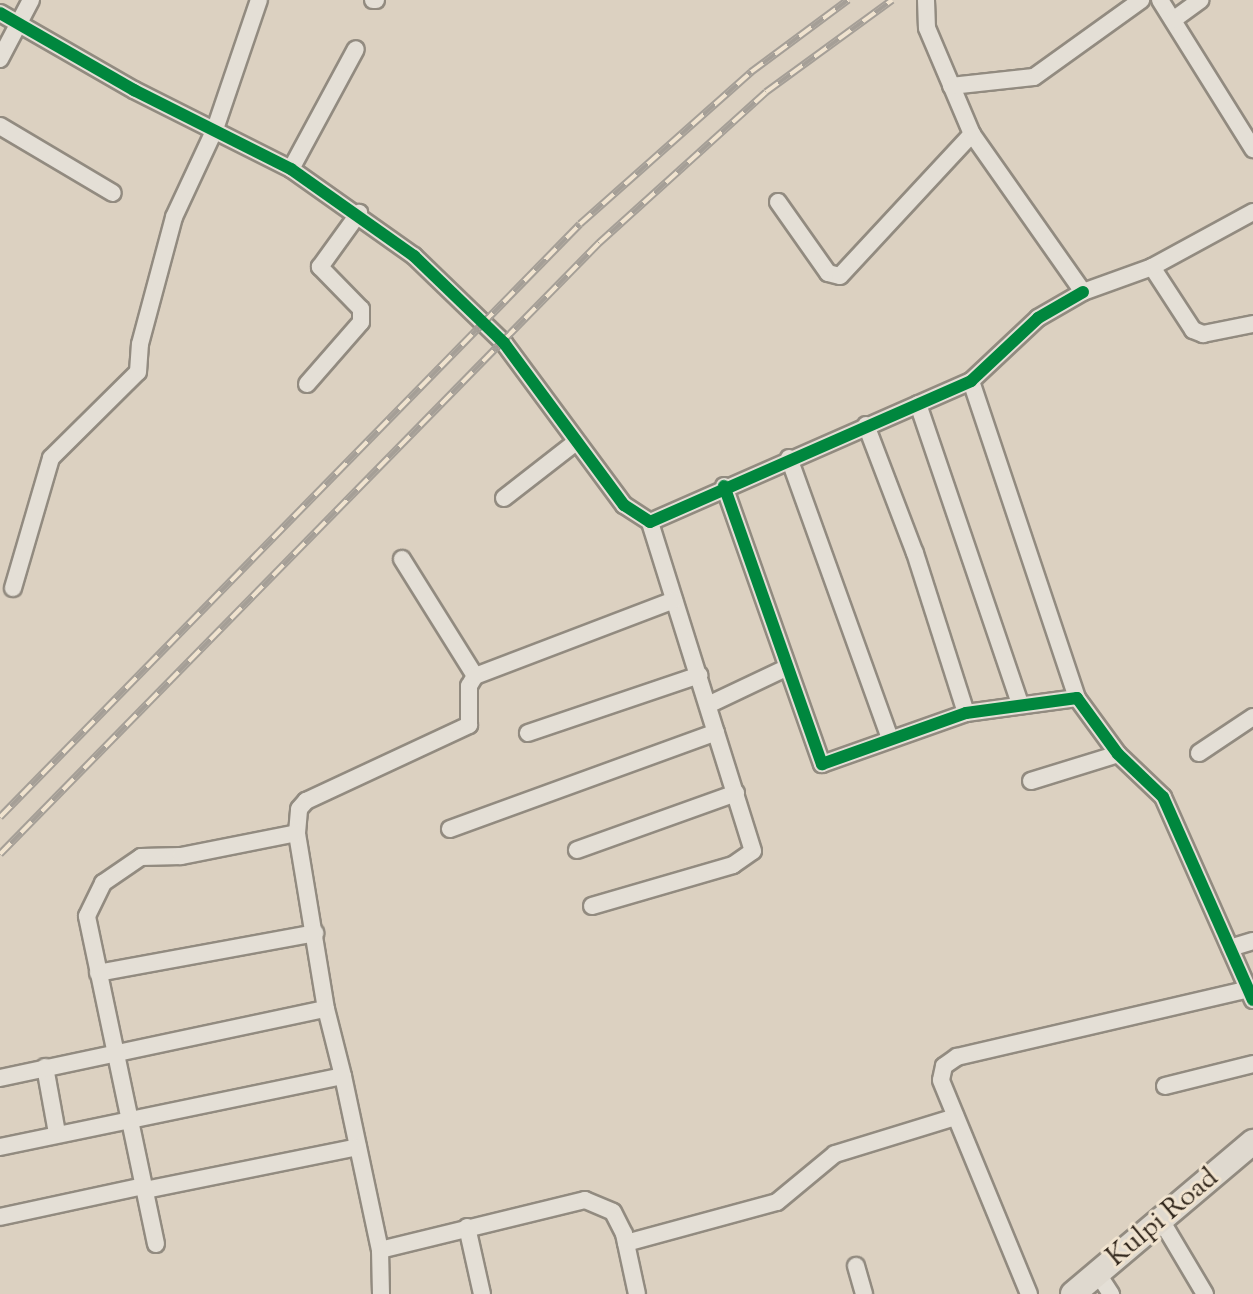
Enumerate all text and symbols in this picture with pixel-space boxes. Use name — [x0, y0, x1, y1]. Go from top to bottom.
street label: Kulpi Road — [1100, 1162, 1226, 1274]

